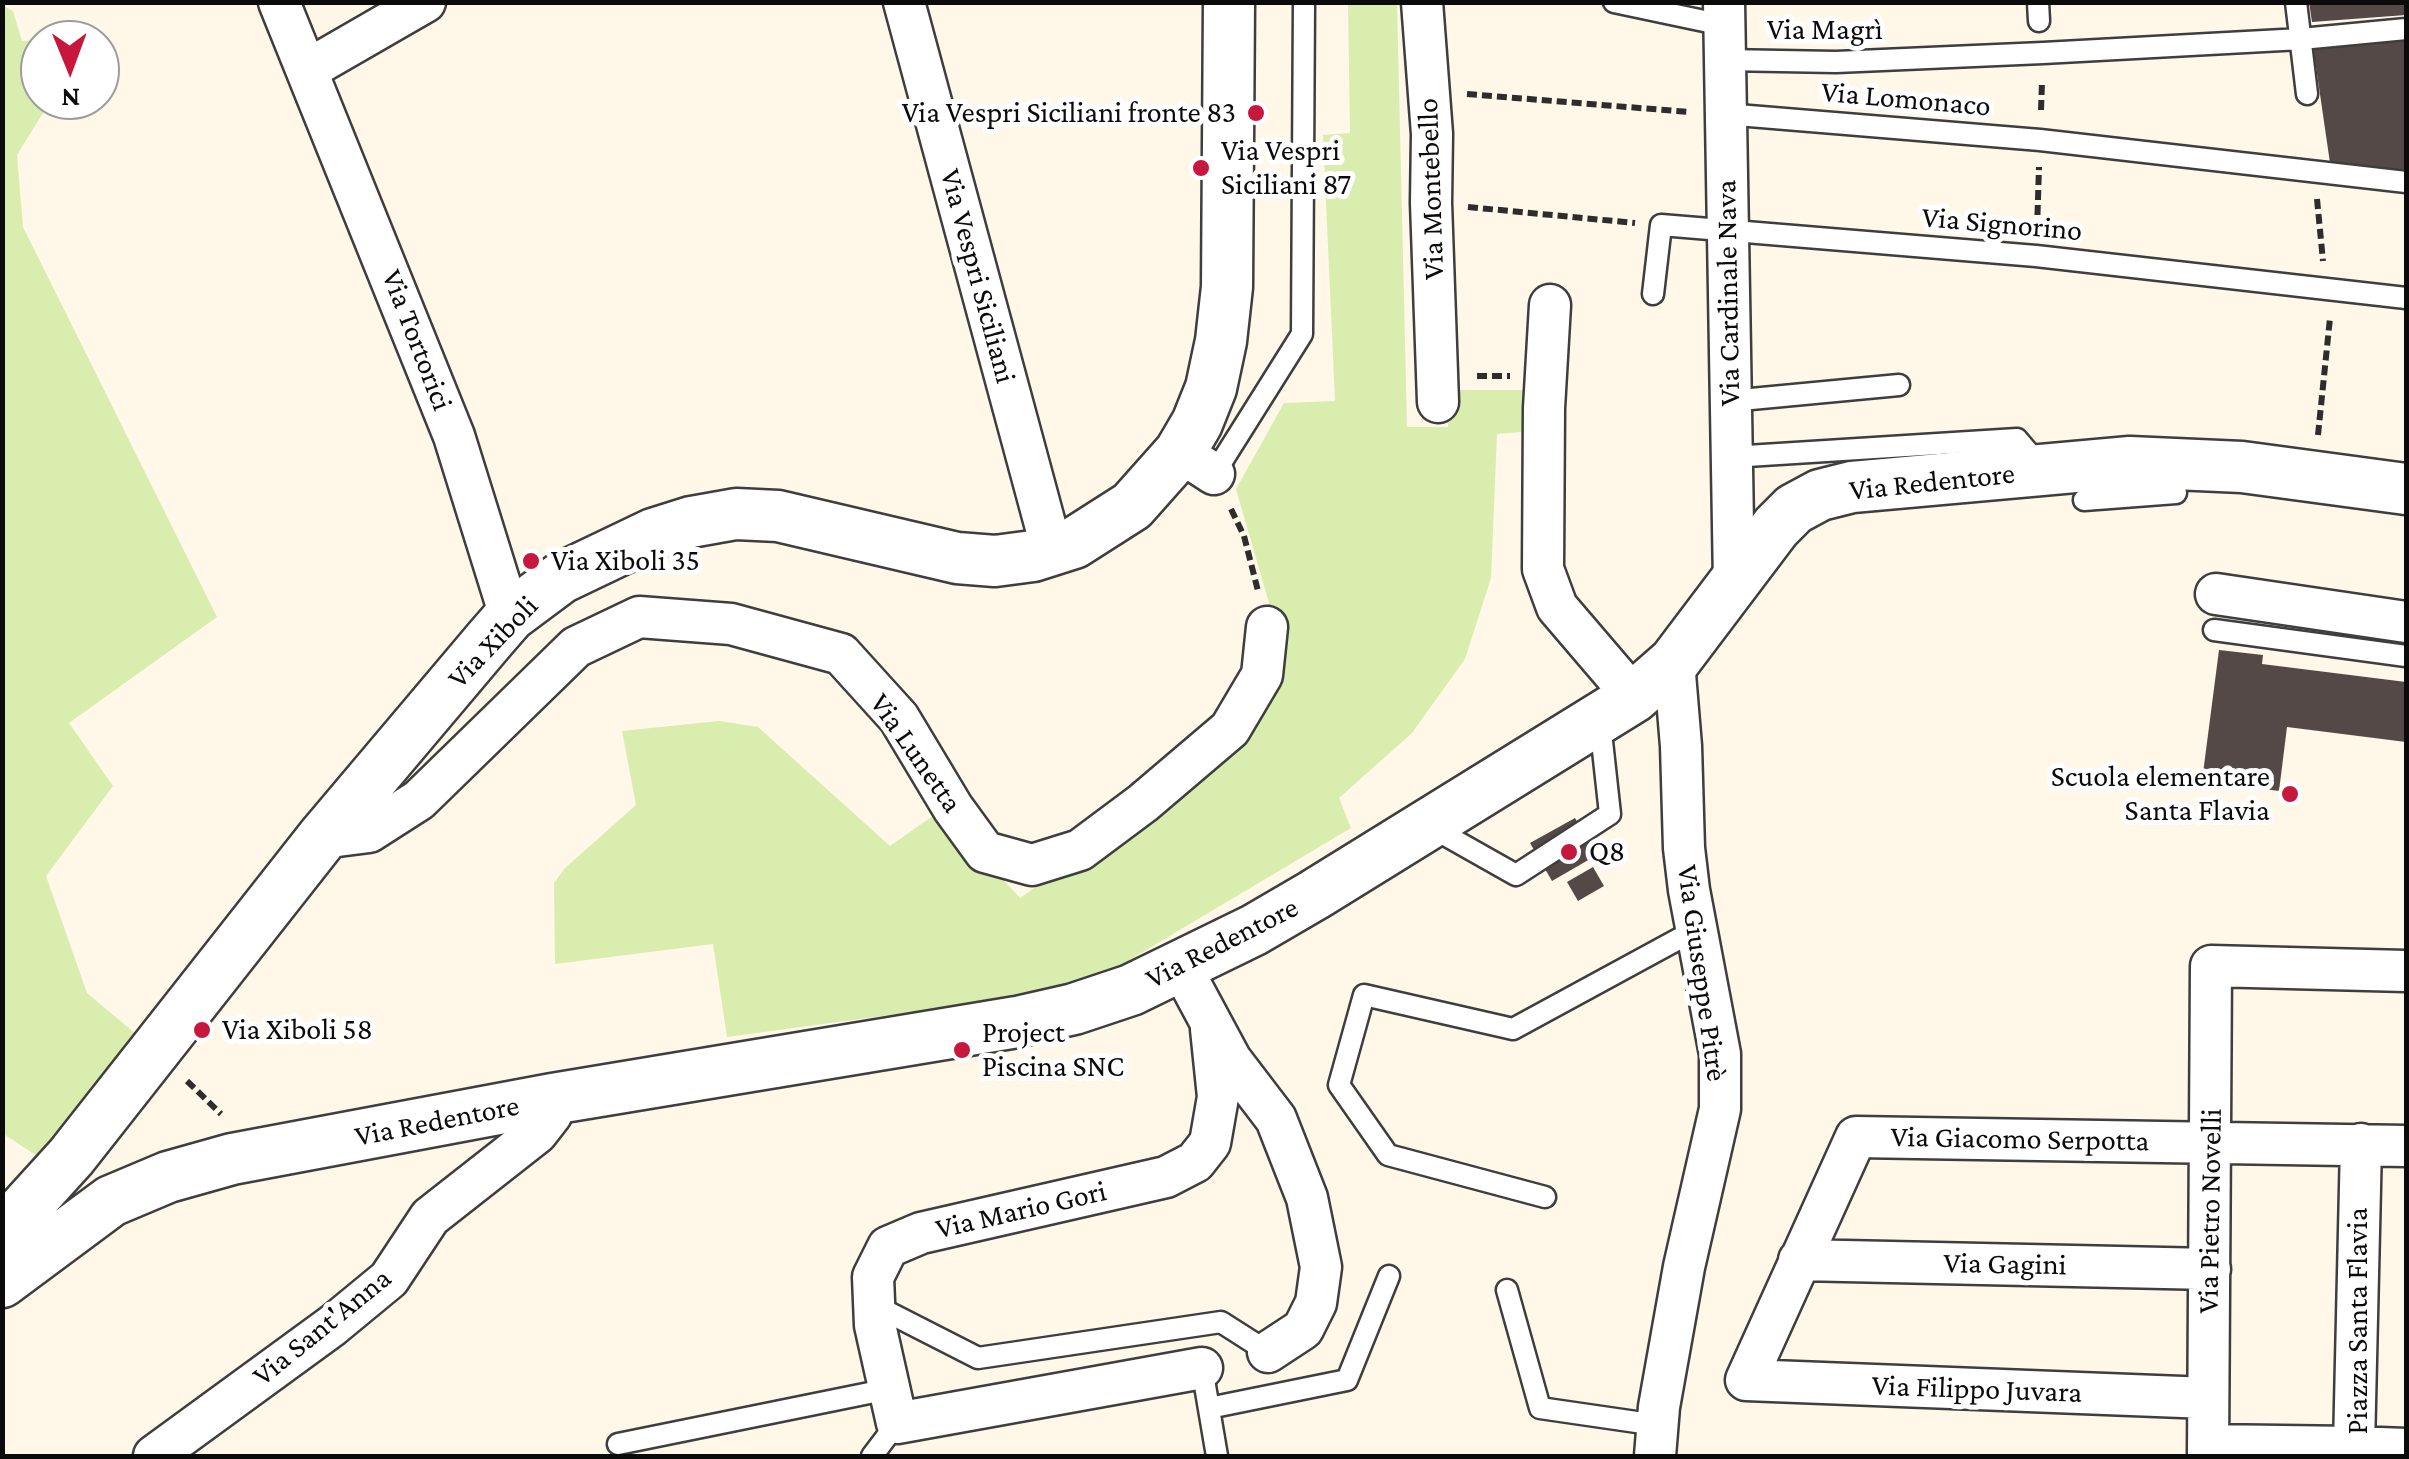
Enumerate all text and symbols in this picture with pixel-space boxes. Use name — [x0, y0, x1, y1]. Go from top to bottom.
street label: Via Magrì — [1767, 12, 1883, 48]
north arrow — [20, 20, 120, 120]
street label: Via Lomonaco — [1820, 74, 1992, 124]
text: N — [61, 83, 80, 114]
place label: Via Vespri Siciliani fronte 83 — [902, 95, 1236, 131]
street label: Via Montebello — [1410, 97, 1452, 281]
marker: Via Vespri Siciliani fronte 83 — [1245, 102, 1267, 124]
place label: Via Vespri Siciliani 87 — [1221, 133, 1351, 204]
marker: Via Vespri Siciliani 87 — [1190, 157, 1212, 179]
street label: Via Vespri Siciliani — [932, 165, 1024, 387]
street label: Via Cardinale Nava — [1708, 179, 1748, 407]
street label: Via Signorino — [1920, 199, 2084, 249]
street label: Via Tortorici — [374, 264, 460, 416]
street label: Via Redentore — [1847, 455, 2017, 509]
place label: Via Xiboli 35 — [551, 543, 700, 579]
marker: Via Xiboli 35 — [520, 550, 542, 572]
street label: Via Xiboli — [440, 588, 546, 696]
street label: Via Lunetta — [862, 686, 970, 820]
place label: Scuola elementare Santa Flavia — [2051, 759, 2270, 830]
marker: Scuola elementare Santa Flavia — [2279, 783, 2301, 805]
place label: Q8 — [1589, 834, 1625, 870]
marker: Q8 — [1558, 841, 1580, 863]
street label: Via Giuseppe Pitrè — [1669, 863, 1735, 1083]
street label: Via Redentore — [1140, 889, 1304, 997]
place label: Via Xiboli 58 — [222, 1012, 373, 1048]
place label: Project Piscina SNC — [982, 1015, 1124, 1086]
marker: Via Xiboli 58 — [191, 1019, 213, 1041]
marker: Project Piscina SNC — [951, 1039, 973, 1061]
street label: Via Redentore — [352, 1087, 522, 1155]
street label: Via Pietro Novelli — [2190, 1108, 2230, 1314]
street label: Via Giacomo Serpotta — [1890, 1119, 2150, 1159]
street label: Via Mario Gori — [932, 1173, 1110, 1247]
street label: Piazza Santa Flavia — [2340, 1207, 2376, 1435]
street label: Via Gagini — [1943, 1245, 2067, 1283]
street label: Via Sant'Anna — [245, 1260, 399, 1394]
street label: Via Filippo Juvara — [1871, 1367, 2083, 1411]

